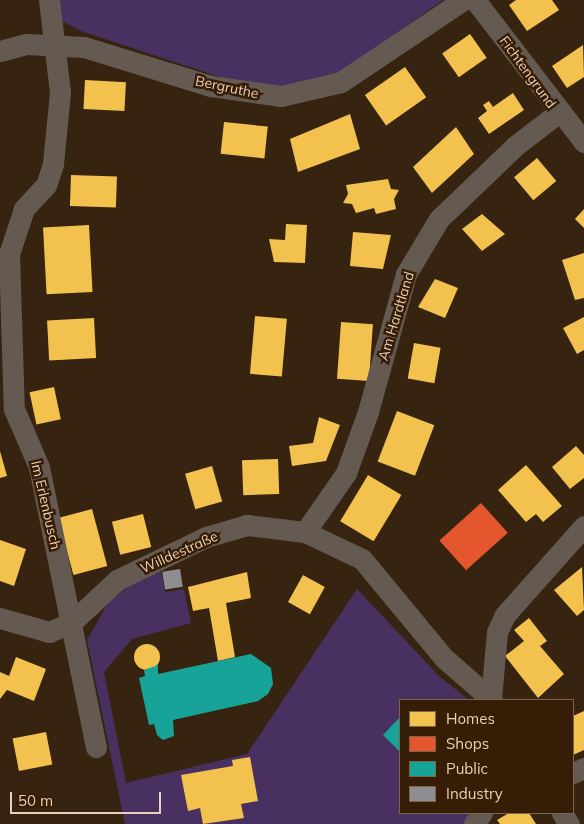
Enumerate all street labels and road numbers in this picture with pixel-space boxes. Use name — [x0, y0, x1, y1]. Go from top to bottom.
street label: Fichtengrund — [496, 33, 560, 111]
street label: Bergruthe — [194, 72, 260, 102]
street label: Am Hardtland — [375, 270, 417, 362]
street label: Im Erlenbusch — [28, 459, 64, 551]
street label: Willdestraße — [138, 527, 220, 577]

